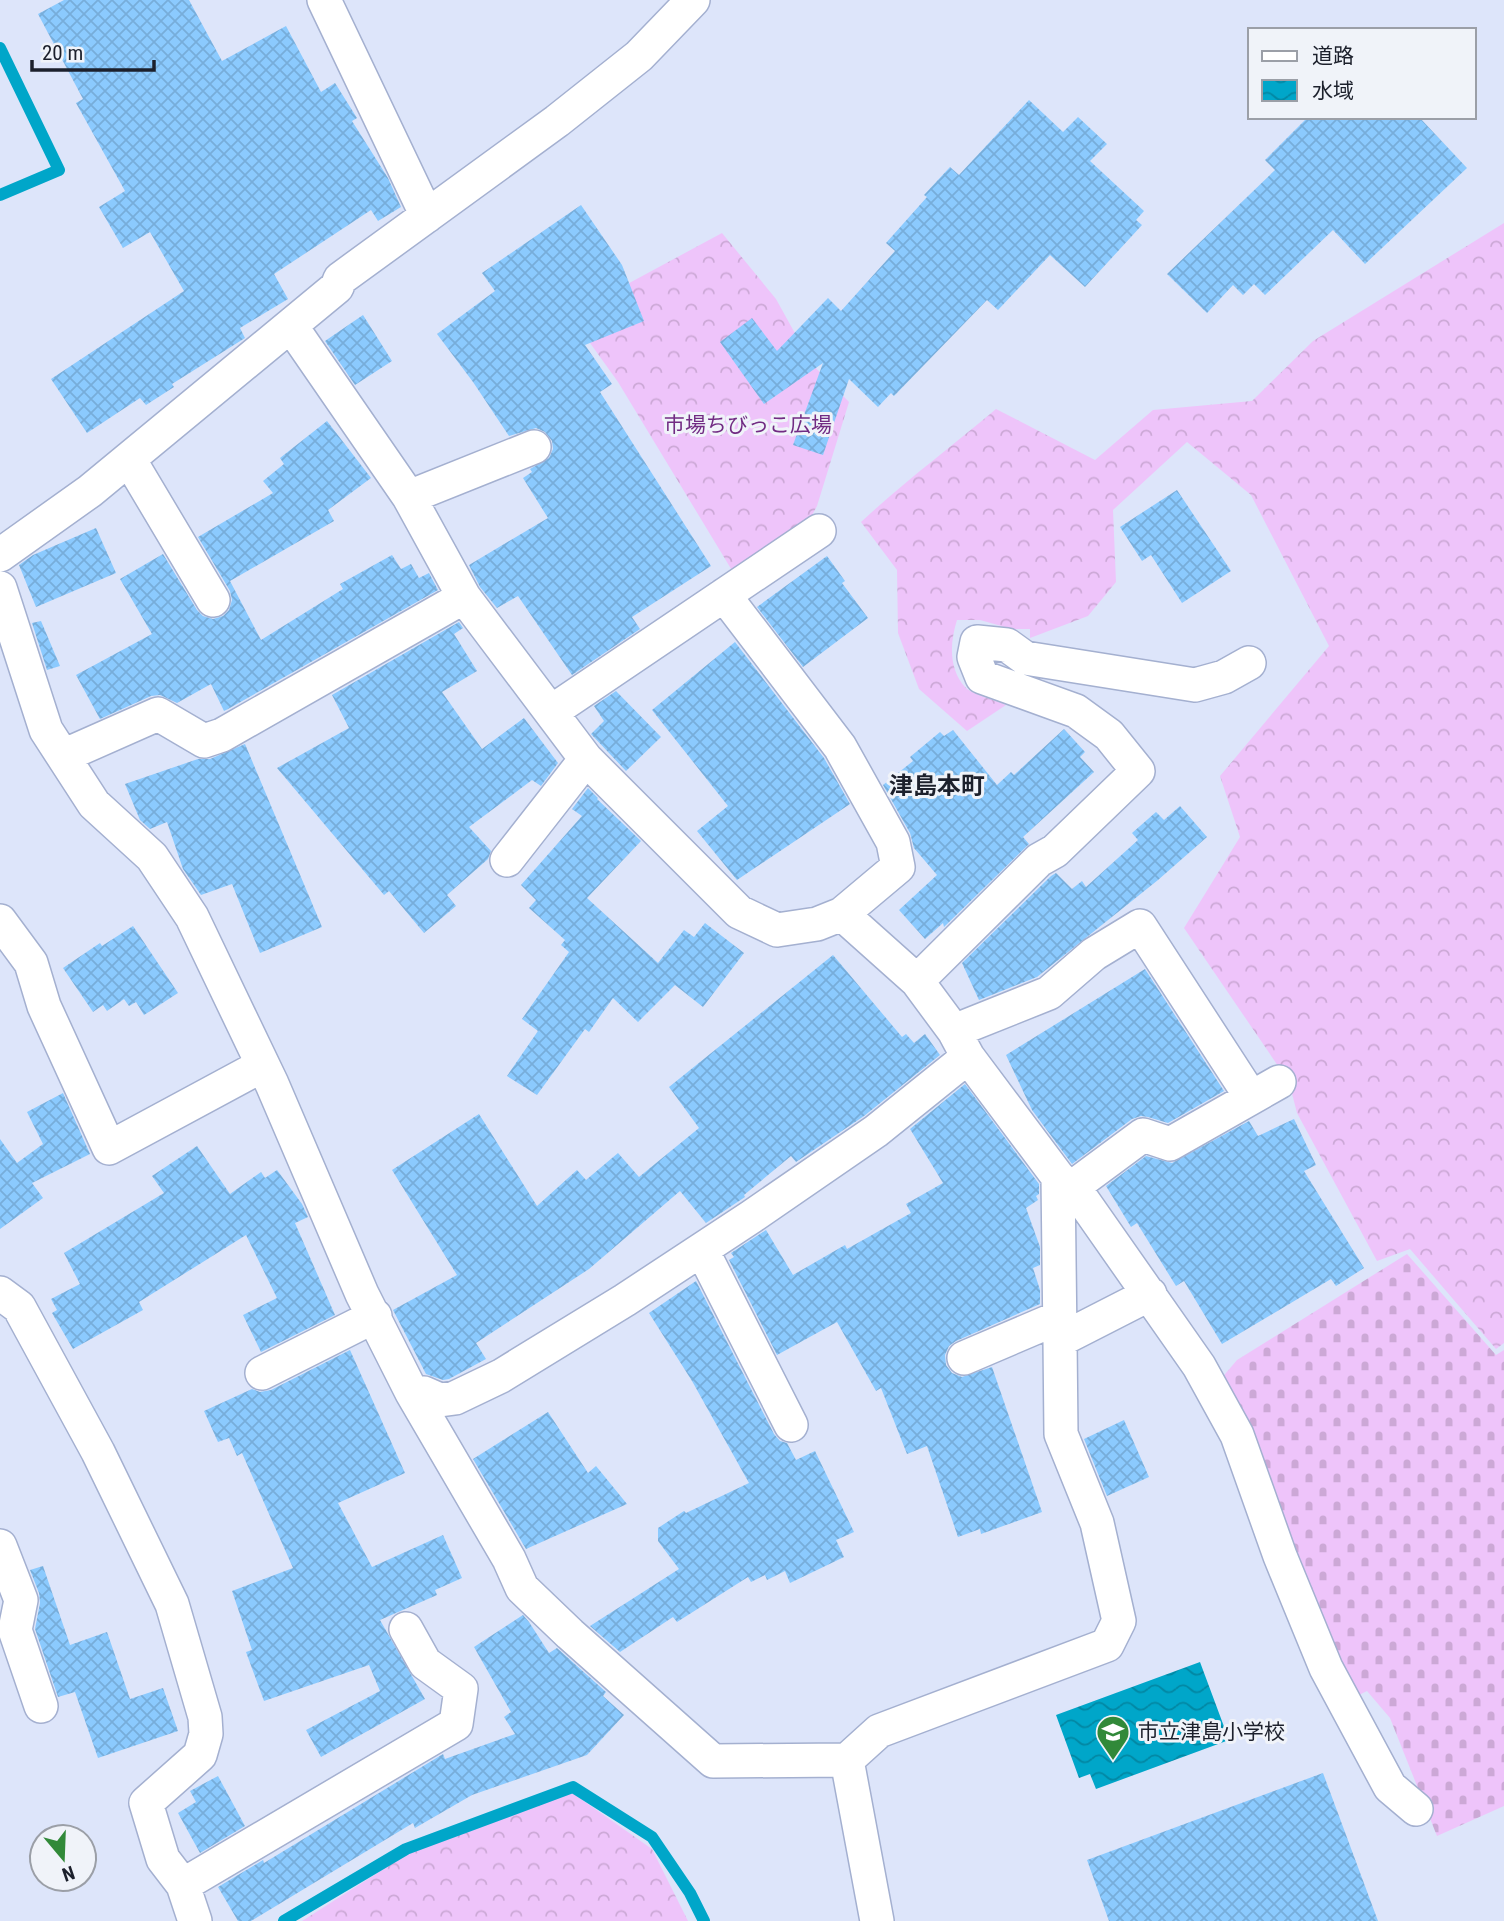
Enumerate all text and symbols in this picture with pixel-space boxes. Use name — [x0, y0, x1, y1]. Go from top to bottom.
scale bar — [32, 28, 154, 72]
legend — [1248, 28, 1476, 119]
text: 20 m — [42, 41, 83, 65]
text: 道路 — [1312, 44, 1354, 68]
text: 水域 — [1312, 79, 1354, 103]
park label: 市場ちびっこ広場 — [664, 413, 832, 437]
district label: 津島本町 — [889, 772, 985, 800]
school or university icon: 市立津島小学校 — [1094, 1713, 1132, 1762]
place label: 市立津島小学校 — [1138, 1720, 1285, 1744]
north arrow — [28, 1823, 98, 1893]
text: N — [59, 1861, 78, 1886]

